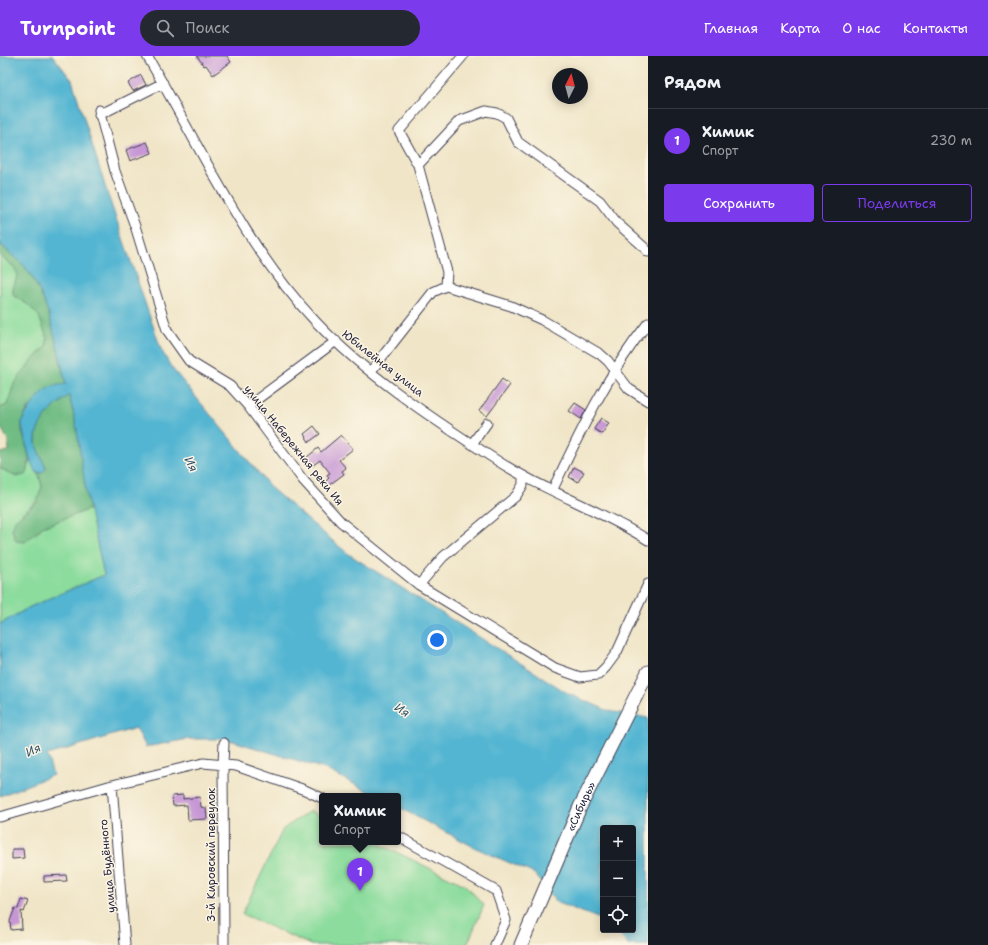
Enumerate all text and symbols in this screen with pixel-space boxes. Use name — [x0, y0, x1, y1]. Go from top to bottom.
search box — [140, 10, 420, 46]
text: Turnpoint — [20, 16, 116, 41]
icon: search — [154, 17, 176, 39]
text: Поиск — [186, 18, 229, 38]
text: Главная — [704, 19, 758, 37]
text: Карта — [780, 19, 820, 37]
text: О нас — [842, 19, 881, 37]
text: Контакты — [903, 19, 968, 37]
north arrow — [552, 68, 588, 104]
text: Рядом — [664, 71, 721, 93]
text: Химик — [702, 122, 754, 142]
text: 1 — [674, 132, 680, 149]
text: 230 m — [930, 132, 972, 149]
text: Спорт — [702, 142, 738, 159]
button: Сохранить — [664, 184, 814, 222]
button: Поделиться — [822, 184, 972, 222]
street label: Юбилейная улица — [339, 327, 427, 400]
street label: улица Набережная реки Ия — [240, 382, 347, 509]
water label: Ия — [180, 454, 202, 475]
your location — [427, 630, 447, 650]
water label: Ия — [391, 699, 413, 721]
water label: Ия — [23, 739, 44, 761]
street label: «Сибирь» — [564, 779, 599, 834]
street label: 3-й Кировский переулок — [204, 788, 219, 922]
popup — [319, 793, 401, 845]
text: Химик — [334, 801, 386, 821]
street label: улица Будённого — [96, 818, 119, 913]
text: Спорт — [334, 821, 370, 838]
map controls — [600, 825, 636, 933]
button: + — [600, 825, 636, 861]
pin: 1 — [347, 858, 373, 891]
button: − — [600, 861, 636, 897]
button: locate — [600, 897, 636, 933]

